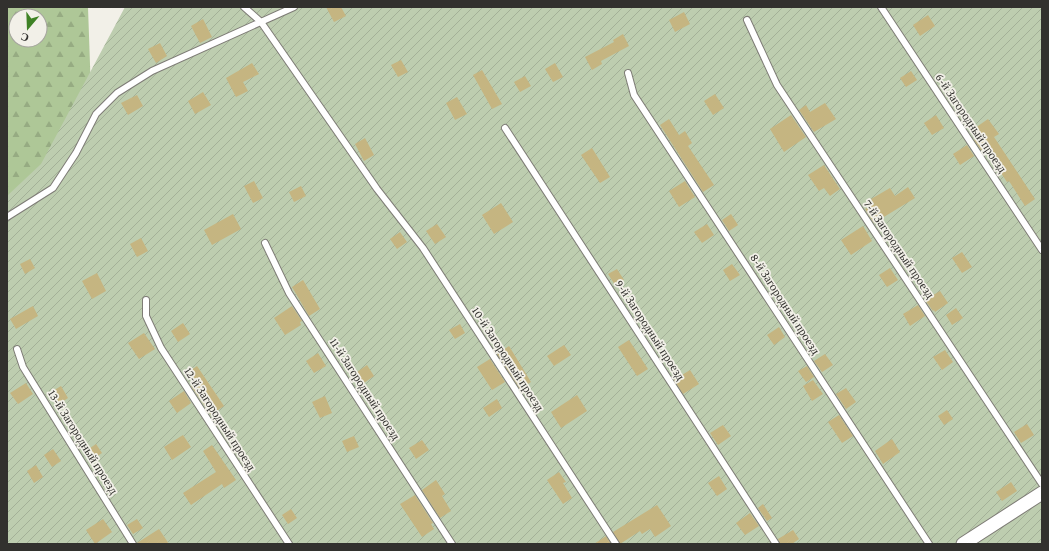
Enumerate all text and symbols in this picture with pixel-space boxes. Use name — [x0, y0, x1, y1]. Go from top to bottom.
north arrow — [8, 8, 48, 48]
text: С — [19, 30, 30, 44]
street label: 6-й Загородный проезд — [933, 71, 1009, 175]
street label: 7-й Загородный проезд — [861, 197, 937, 301]
street label: 8-й Загородный проезд — [747, 251, 823, 357]
street label: 9-й Загородный проезд — [612, 277, 688, 383]
street label: 10-й Загородный проезд — [469, 304, 547, 414]
street label: 11-й Загородный проезд — [327, 335, 403, 443]
street label: 12-й Загородный проезд — [181, 365, 259, 473]
street label: 13-й Загородный проезд — [45, 387, 121, 497]

